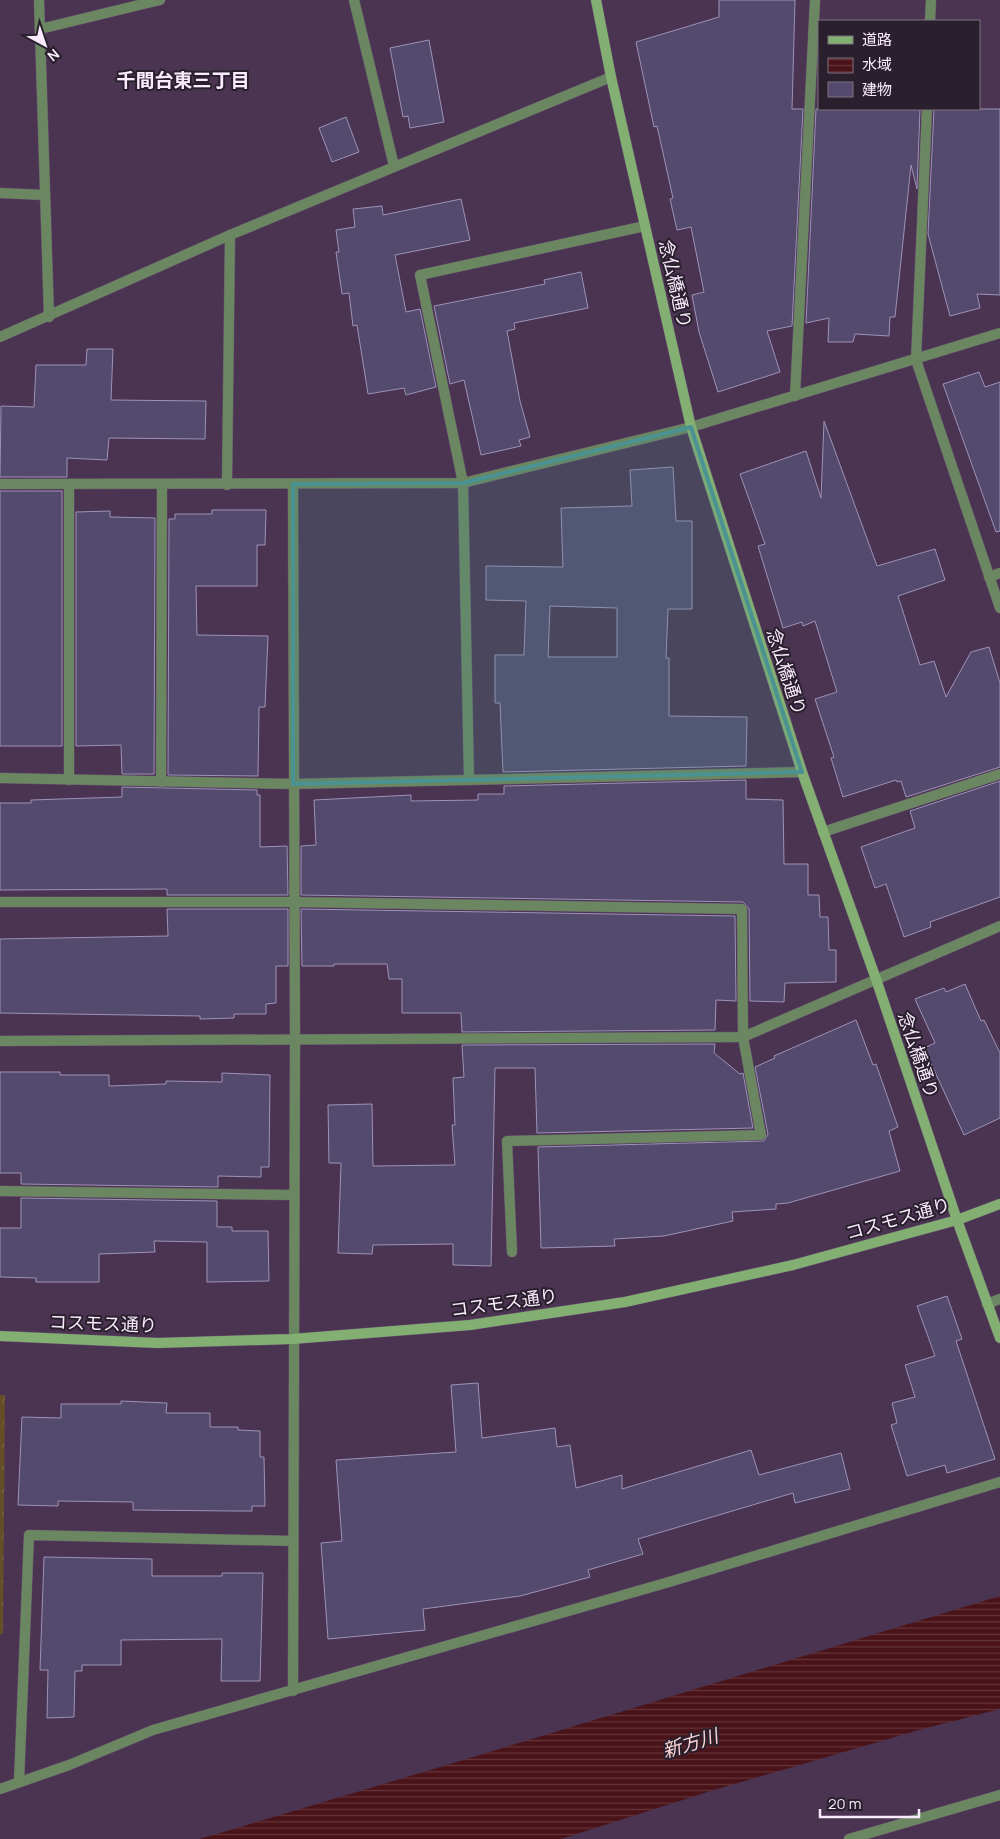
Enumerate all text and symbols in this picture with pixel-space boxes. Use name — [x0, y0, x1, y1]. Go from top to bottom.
north arrow — [20, 20, 70, 70]
legend — [818, 20, 980, 110]
text: 道路 — [862, 29, 892, 50]
text: N — [44, 45, 64, 66]
text: 水域 — [862, 54, 892, 75]
district label: 千間台東三丁目 — [116, 67, 250, 93]
text: 建物 — [862, 79, 892, 100]
street label: 念仏橋通り — [654, 237, 698, 330]
street label: 念仏橋通り — [762, 625, 812, 718]
street label: 念仏橋通り — [893, 1008, 945, 1101]
street label: コスモス通り — [843, 1192, 953, 1244]
street label: コスモス通り — [449, 1283, 559, 1321]
street label: コスモス通り — [49, 1309, 157, 1337]
water label: 新方川 — [659, 1722, 723, 1764]
scale bar — [820, 1786, 919, 1818]
text: 20 m — [828, 1793, 861, 1814]

